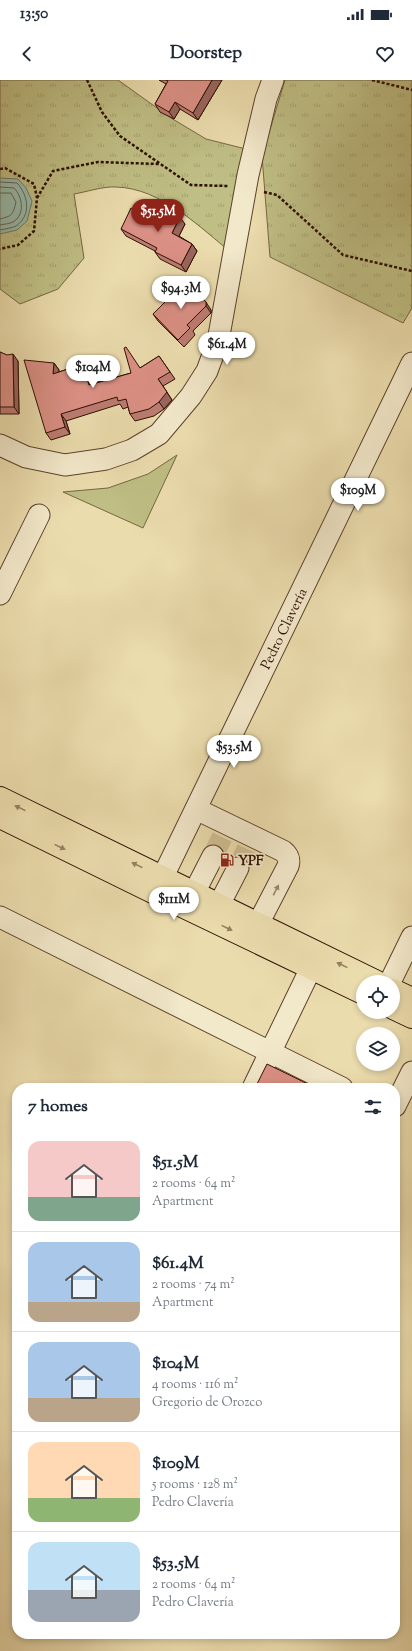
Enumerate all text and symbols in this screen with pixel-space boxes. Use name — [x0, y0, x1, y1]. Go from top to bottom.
text: 13:50 — [20, 4, 48, 25]
text: Doorstep — [170, 41, 242, 67]
icon: back — [16, 43, 38, 65]
icon: heart — [374, 43, 396, 65]
pin: $51.5M — [125, 199, 191, 233]
text: $51.5M — [140, 203, 176, 221]
pin: $94.3M — [148, 276, 214, 310]
text: $94.3M — [161, 280, 201, 298]
pin: $61.4M — [194, 332, 260, 366]
text: $61.4M — [207, 336, 247, 354]
pin: $104M — [65, 355, 121, 389]
text: $104M — [75, 359, 111, 377]
pin: $109M — [330, 478, 386, 512]
text: $109M — [340, 482, 376, 500]
street label: Pedro Clavería — [257, 585, 314, 673]
pin: $53.5M — [201, 735, 267, 769]
text: $53.5M — [216, 739, 252, 757]
one-way arrow — [14, 805, 26, 811]
one-way arrow — [54, 844, 66, 850]
fuel station icon: YPF — [219, 852, 235, 868]
place label: YPF — [238, 852, 264, 872]
one-way arrow — [131, 862, 142, 868]
one-way arrow — [273, 884, 279, 896]
pin: $111M — [146, 887, 202, 921]
text: $111M — [158, 891, 190, 909]
one-way arrow — [222, 925, 233, 931]
one-way arrow — [336, 962, 348, 968]
map controls — [356, 975, 400, 1071]
button: locate — [356, 975, 400, 1019]
button: layers — [356, 1027, 400, 1071]
text: 7 homes — [28, 1095, 88, 1119]
icon: filters — [362, 1096, 384, 1118]
text: $51.5M — [152, 1151, 198, 1175]
icon: home — [60, 1157, 108, 1205]
text: 2 rooms · 64 m² — [152, 1175, 235, 1193]
text: Apartment — [152, 1193, 213, 1211]
text: $61.4M — [152, 1252, 204, 1276]
icon: home — [60, 1258, 108, 1306]
text: 2 rooms · 74 m² — [152, 1276, 235, 1294]
text: Apartment — [152, 1294, 213, 1312]
text: $104M — [152, 1352, 199, 1376]
icon: home — [60, 1358, 108, 1406]
text: 4 rooms · 116 m² — [152, 1376, 238, 1394]
text: Gregorio de Orozco — [152, 1394, 262, 1412]
text: $109M — [152, 1452, 200, 1476]
icon: home — [60, 1458, 108, 1506]
text: 5 rooms · 128 m² — [152, 1476, 238, 1494]
text: Pedro Clavería — [152, 1494, 234, 1512]
text: $53.5M — [152, 1552, 199, 1576]
icon: home — [60, 1558, 108, 1606]
text: 2 rooms · 64 m² — [152, 1576, 235, 1594]
text: Pedro Clavería — [152, 1594, 234, 1612]

